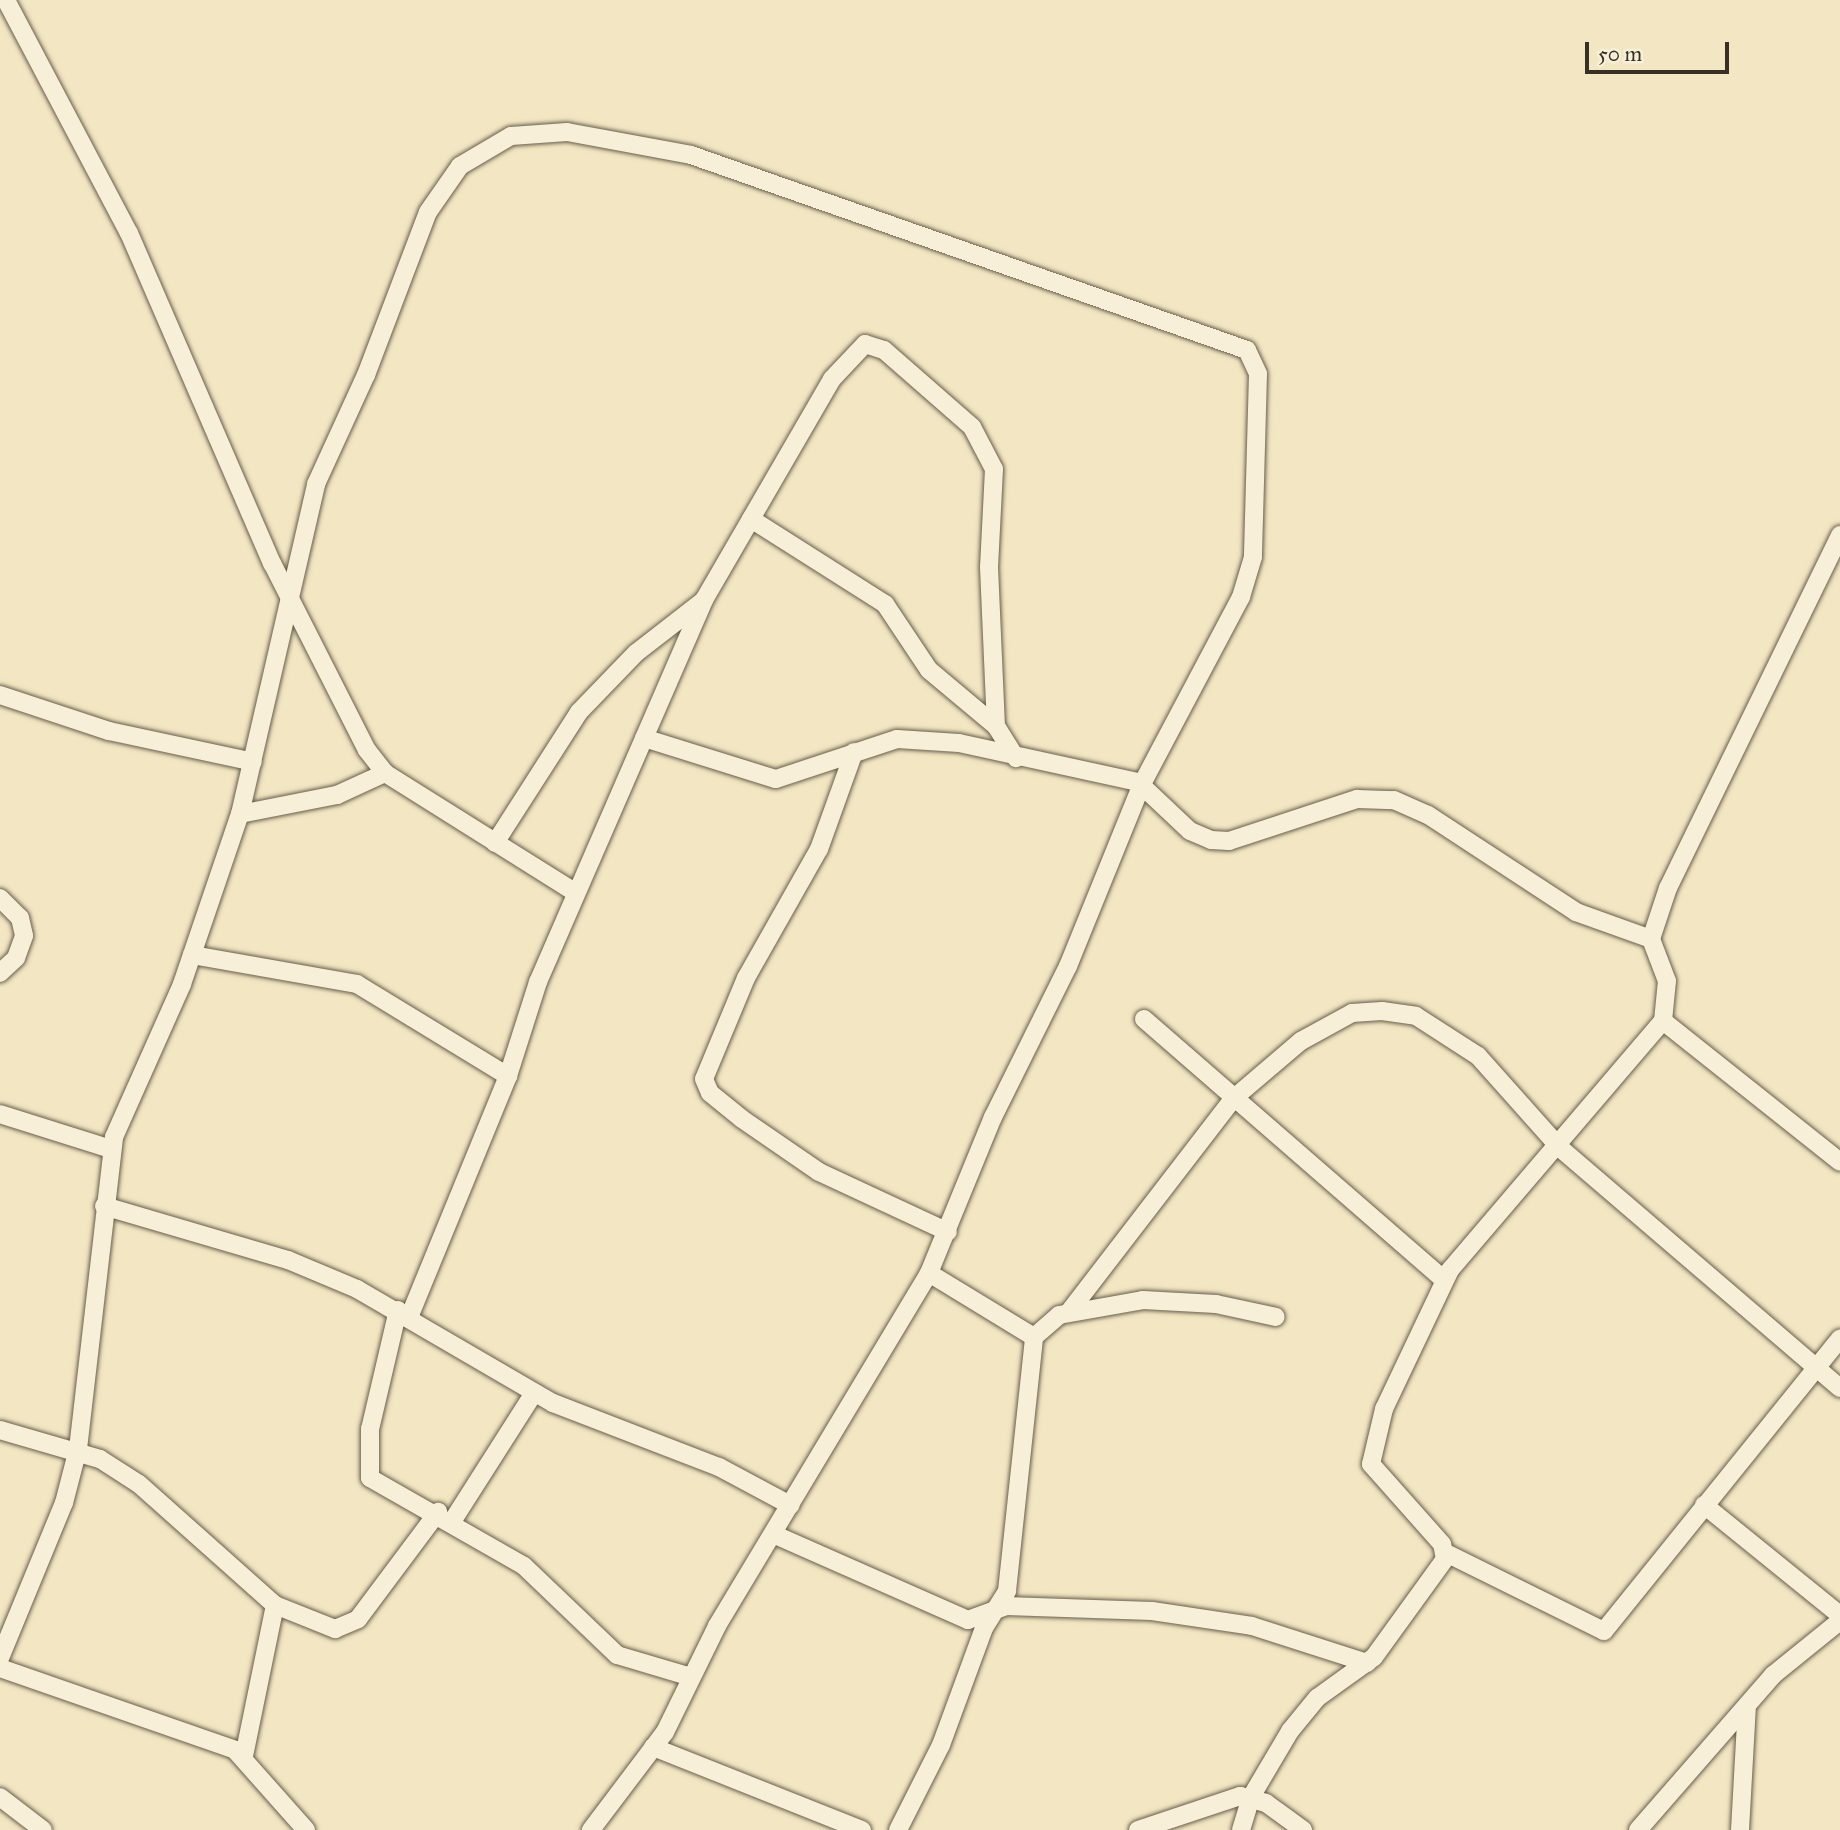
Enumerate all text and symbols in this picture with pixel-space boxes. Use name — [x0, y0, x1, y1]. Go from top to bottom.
scale bar — [1588, 28, 1731, 72]
text: 50 m — [1598, 41, 1642, 67]

